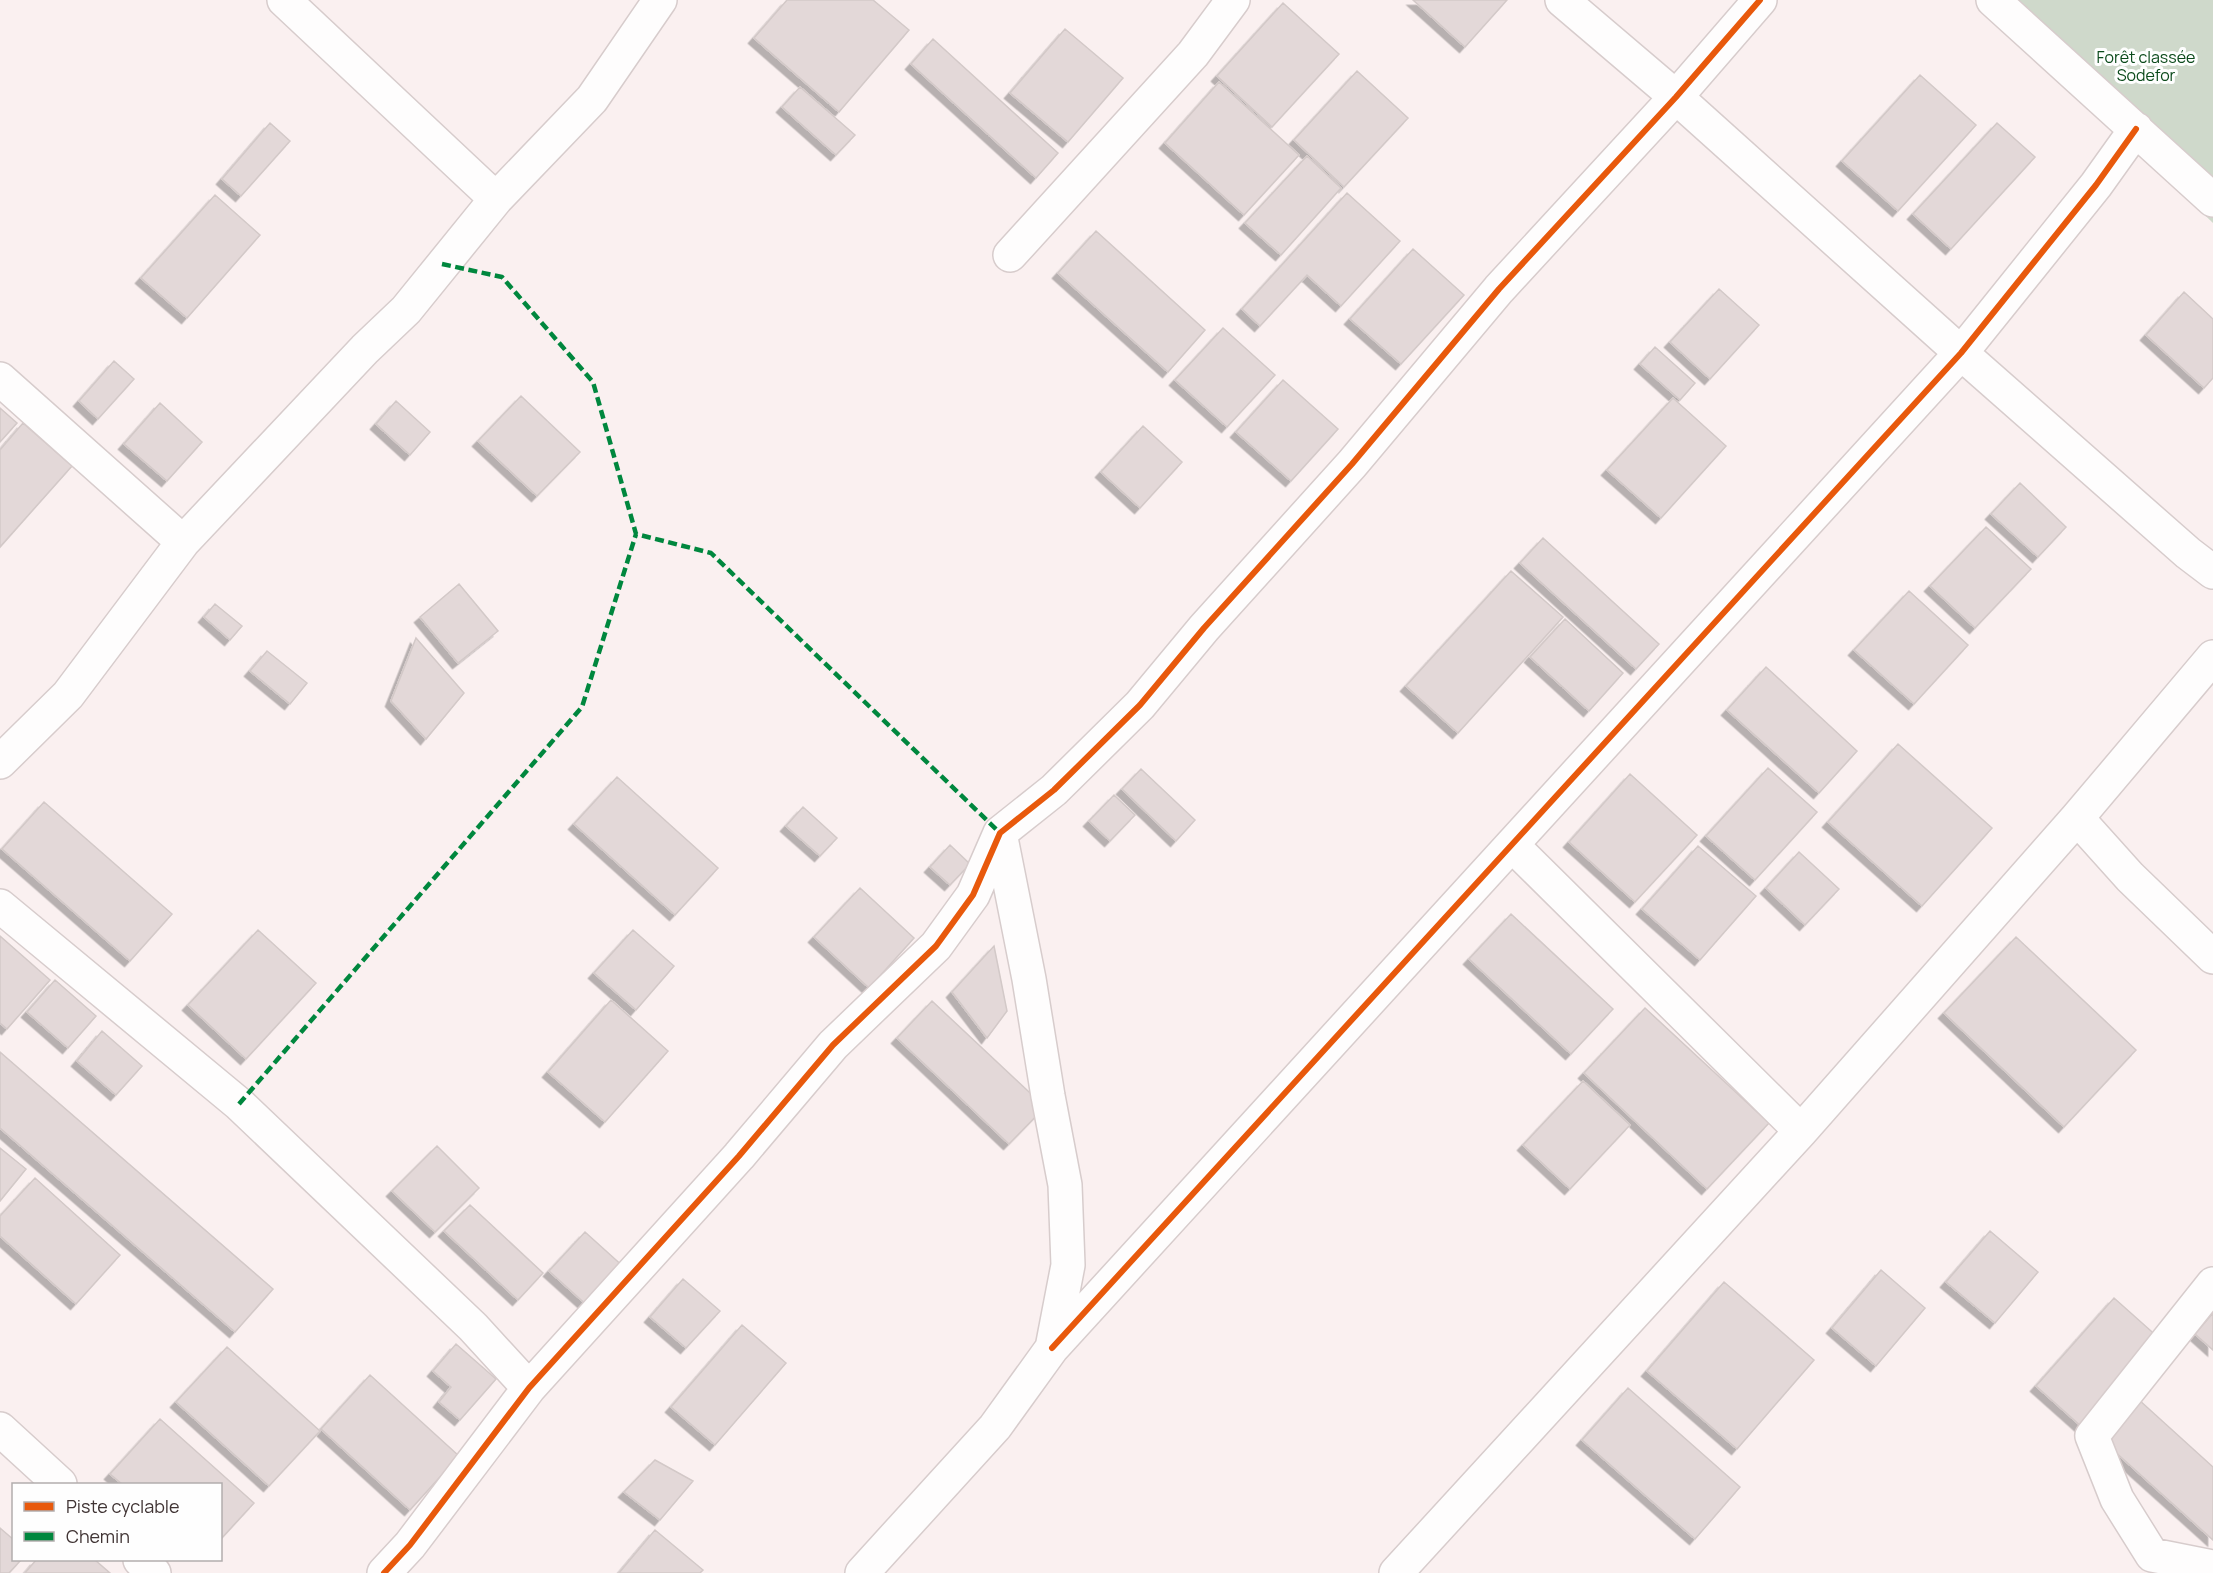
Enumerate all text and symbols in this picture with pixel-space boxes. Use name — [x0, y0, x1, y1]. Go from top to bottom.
park label: Forêt classée Sodefor — [2097, 46, 2195, 86]
legend — [12, 1483, 222, 1561]
text: Piste cyclable — [66, 1494, 180, 1518]
text: Chemin — [66, 1524, 130, 1548]

